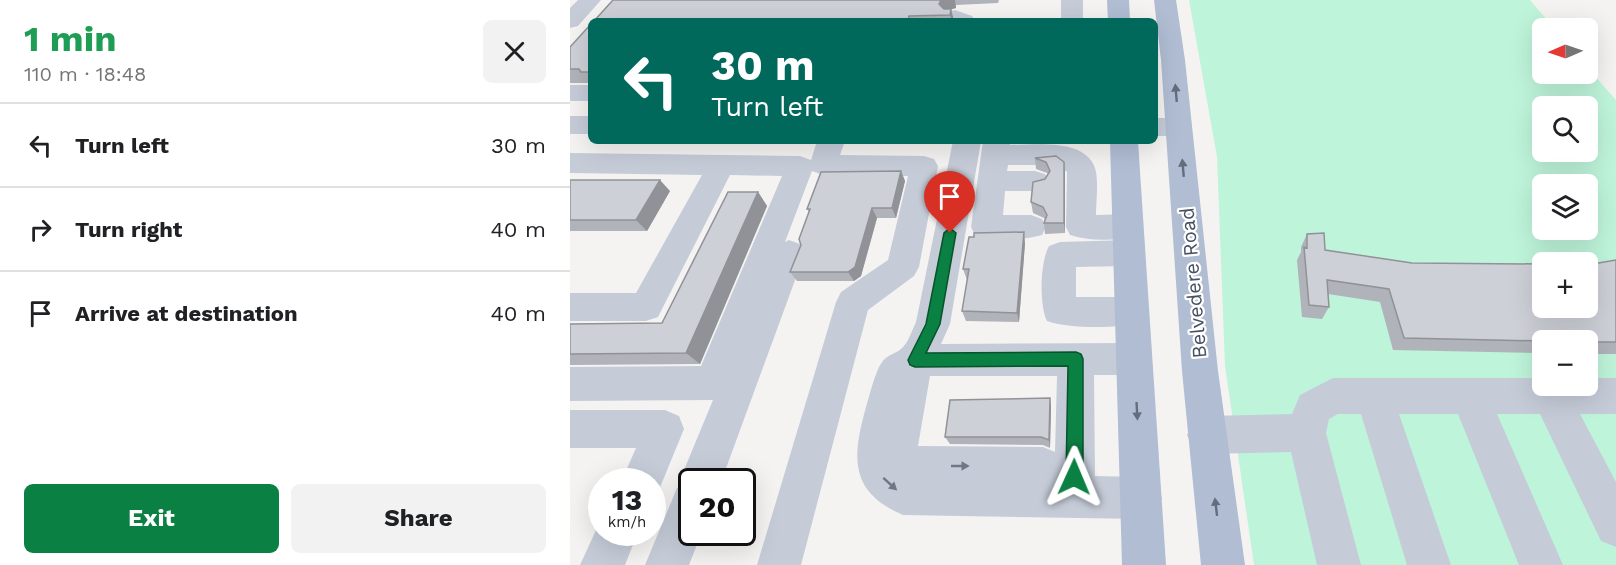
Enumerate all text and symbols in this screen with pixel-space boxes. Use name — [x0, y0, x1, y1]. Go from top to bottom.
text: 1 min — [24, 18, 116, 60]
north arrow — [1532, 18, 1598, 84]
map controls — [1532, 18, 1598, 396]
button: close — [483, 20, 546, 83]
text: 30 m — [711, 41, 815, 90]
icon: left — [612, 42, 690, 120]
text: 110 m · 18:48 — [24, 62, 146, 86]
one-way arrow — [1171, 84, 1181, 103]
text: Turn left — [711, 91, 823, 123]
button: search — [1532, 96, 1598, 162]
icon: left — [24, 129, 57, 162]
text: Turn left — [75, 133, 169, 158]
text: 30 m — [491, 133, 546, 158]
one-way arrow — [1178, 159, 1188, 178]
pin — [924, 171, 975, 233]
button: layers — [1532, 174, 1598, 240]
icon: arrive — [933, 180, 966, 213]
street label: Belvedere Road — [1174, 207, 1212, 359]
icon: right — [24, 213, 57, 246]
text: Turn right — [75, 217, 182, 242]
text: 40 m — [490, 217, 546, 242]
button: + — [1532, 252, 1598, 318]
icon: arrive — [24, 297, 57, 330]
text: Arrive at destination — [75, 301, 298, 326]
text: 40 m — [490, 301, 546, 326]
button: − — [1532, 330, 1598, 396]
one-way arrow — [1132, 402, 1141, 421]
position arrow — [1042, 445, 1106, 509]
one-way arrow — [951, 461, 970, 471]
speed limit sign: 20 — [678, 468, 756, 546]
one-way arrow — [883, 477, 898, 491]
text: 13 — [612, 482, 642, 517]
button: Exit — [24, 484, 279, 553]
button: Share — [291, 484, 546, 553]
one-way arrow — [1211, 497, 1221, 516]
text: km/h — [608, 513, 646, 531]

